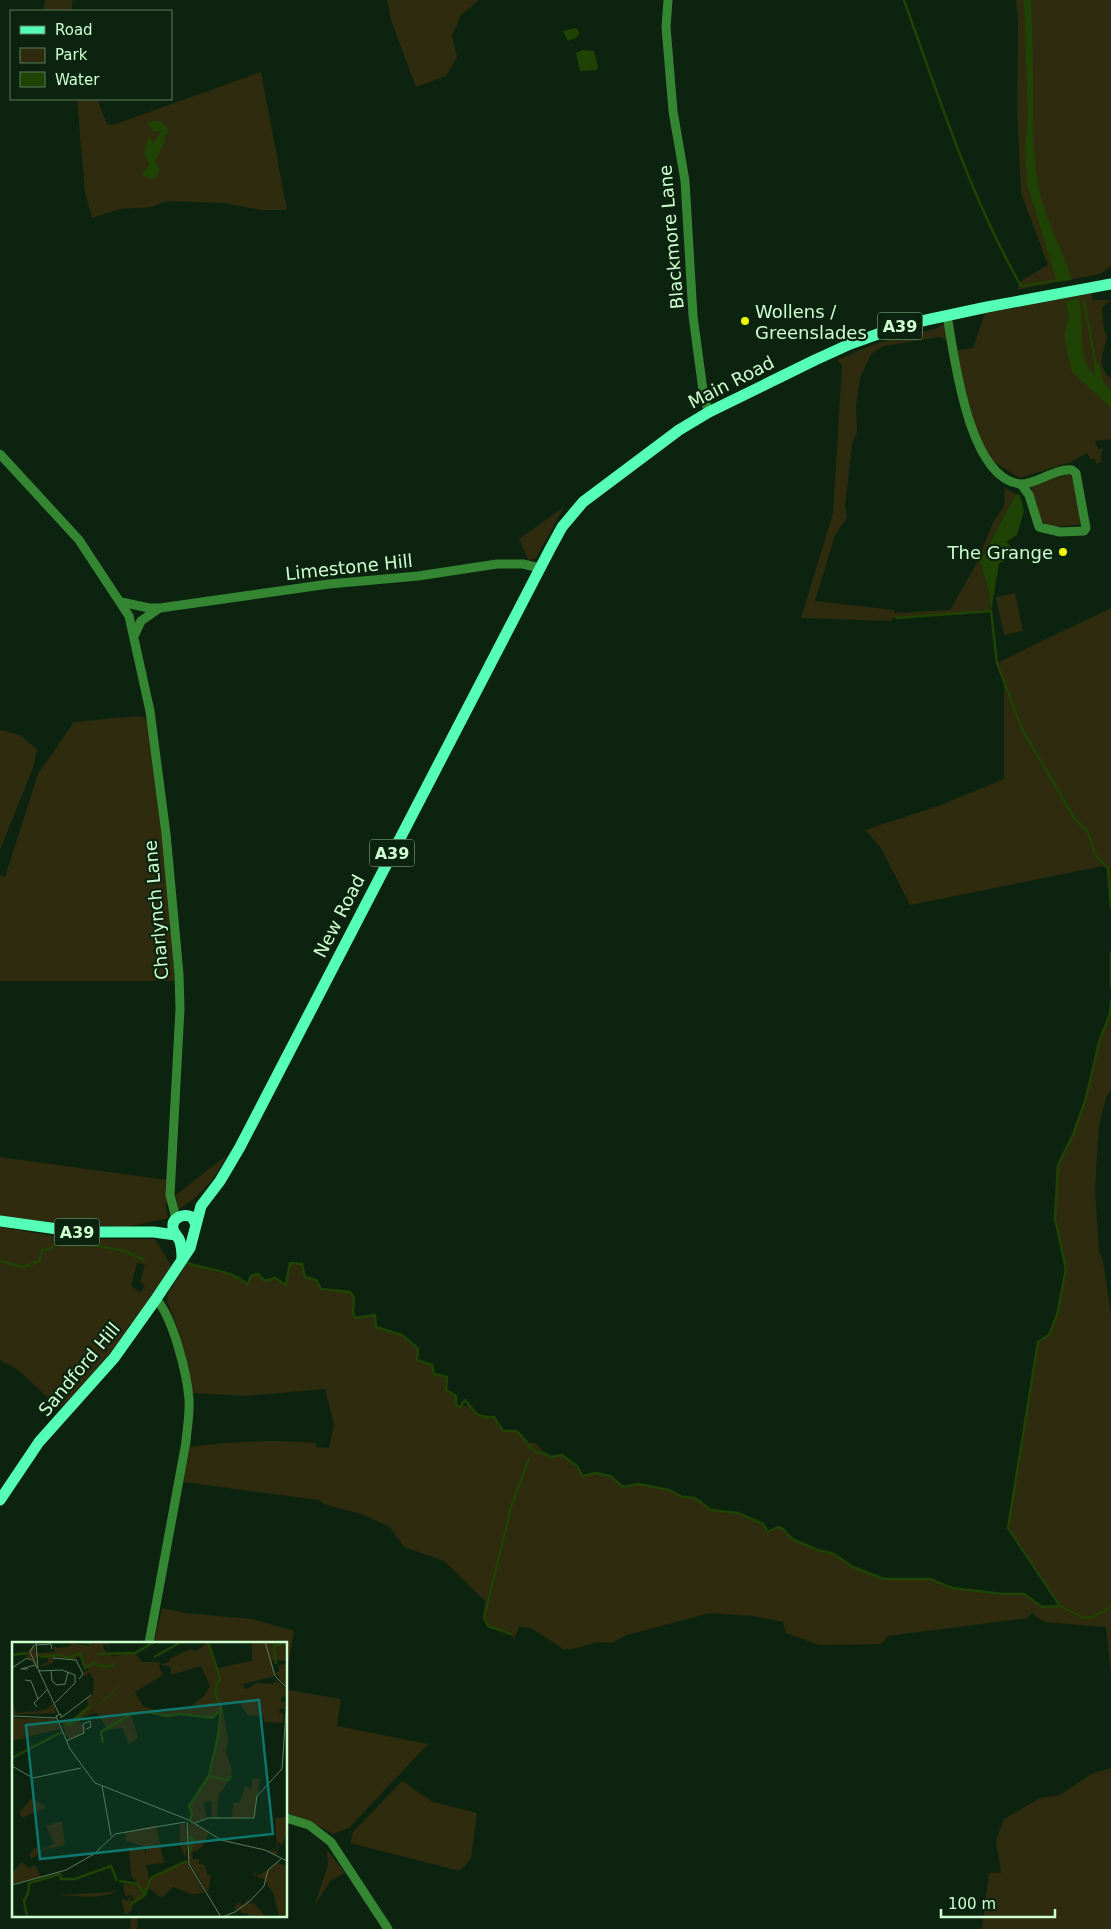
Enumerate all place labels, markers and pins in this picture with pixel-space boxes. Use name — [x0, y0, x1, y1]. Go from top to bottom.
place label: Wollens / Greenslades — [755, 301, 867, 343]
marker: Wollens / Greenslades — [739, 315, 751, 327]
place label: The Grange — [947, 542, 1053, 563]
marker: The Grange — [1057, 546, 1069, 558]

